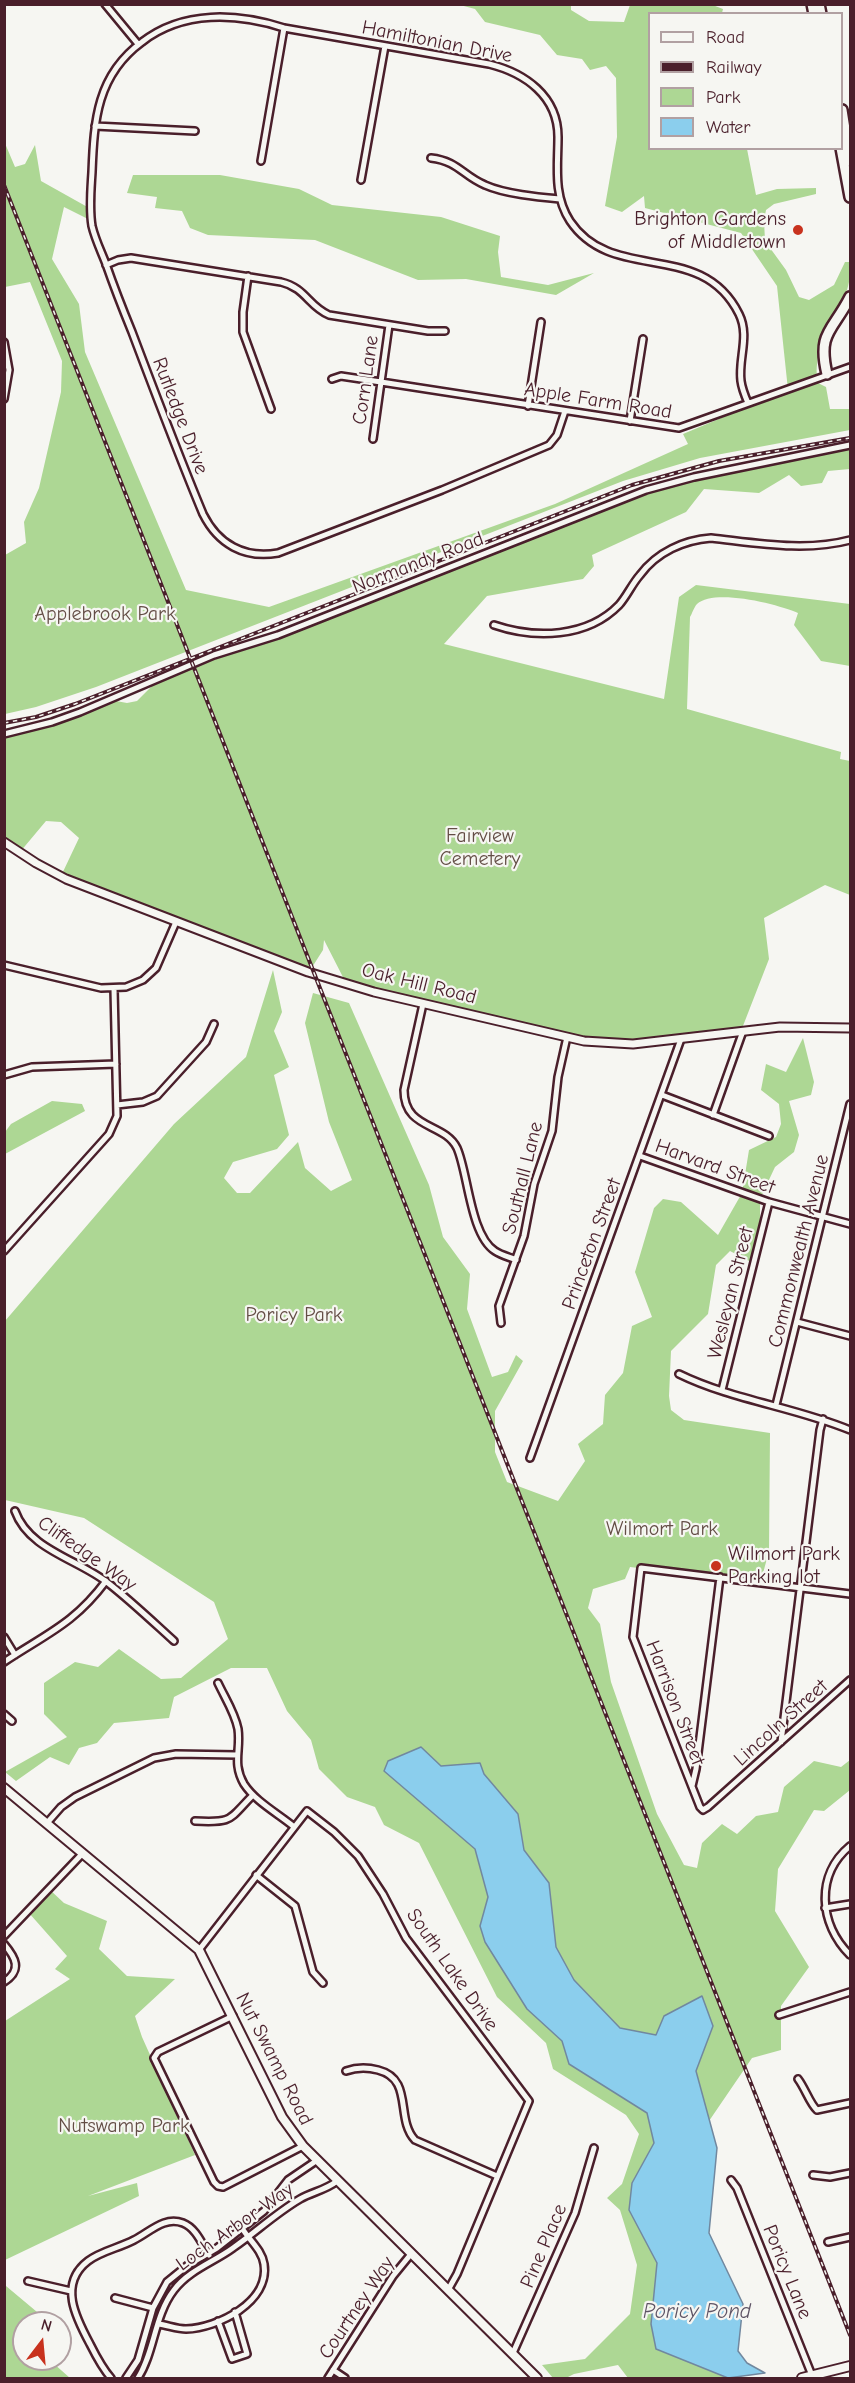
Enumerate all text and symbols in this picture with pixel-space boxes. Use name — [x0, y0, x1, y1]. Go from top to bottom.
legend — [648, 12, 843, 150]
street label: Hamiltonian Drive — [360, 16, 514, 68]
text: Road — [706, 27, 745, 48]
text: Railway — [706, 57, 762, 78]
text: Park — [706, 87, 740, 108]
text: Water — [706, 117, 750, 138]
place label: Brighton Gardens of Middletown — [634, 207, 786, 254]
marker: Brighton Gardens of Middletown — [791, 223, 805, 237]
street label: Corn Lane — [348, 334, 384, 426]
street label: Rutledge Drive — [147, 354, 213, 478]
street label: Apple Farm Road — [523, 377, 673, 425]
street label: Normandy Road — [349, 527, 487, 599]
park label: Applebrook Park — [34, 602, 176, 626]
park label: Fairview Cemetery — [440, 824, 520, 871]
street label: Oak Hill Road — [359, 958, 479, 1010]
street label: Southall Lane — [497, 1119, 549, 1237]
street label: Harvard Street — [652, 1134, 778, 1200]
street label: Commonwealth Avenue — [763, 1152, 835, 1350]
street label: Princeton Street — [557, 1175, 627, 1313]
street label: Wesleyan Street — [703, 1224, 759, 1362]
park label: Poricy Park — [246, 1303, 342, 1327]
street label: Cliffedge Way — [33, 1511, 141, 1597]
park label: Wilmort Park — [606, 1517, 718, 1541]
place label: Wilmort Park Parking lot — [728, 1542, 840, 1589]
marker: Wilmort Park Parking lot — [709, 1559, 723, 1573]
street label: Harrison Street — [640, 1637, 710, 1769]
street label: Lincoln Street — [729, 1675, 833, 1771]
street label: South Lake Drive — [401, 1904, 503, 2036]
street label: Nut Swamp Road — [230, 1989, 318, 2129]
park label: Nutswamp Park — [58, 2114, 190, 2138]
street label: Loch Arbor Way — [172, 2178, 298, 2276]
street label: Pine Place — [516, 2200, 572, 2292]
street label: Poricy Lane — [757, 2221, 817, 2323]
street label: Courtney Way — [314, 2252, 400, 2364]
water label: Poricy Pond — [643, 2299, 751, 2325]
north arrow — [12, 2311, 72, 2371]
text: N — [39, 2316, 54, 2336]

